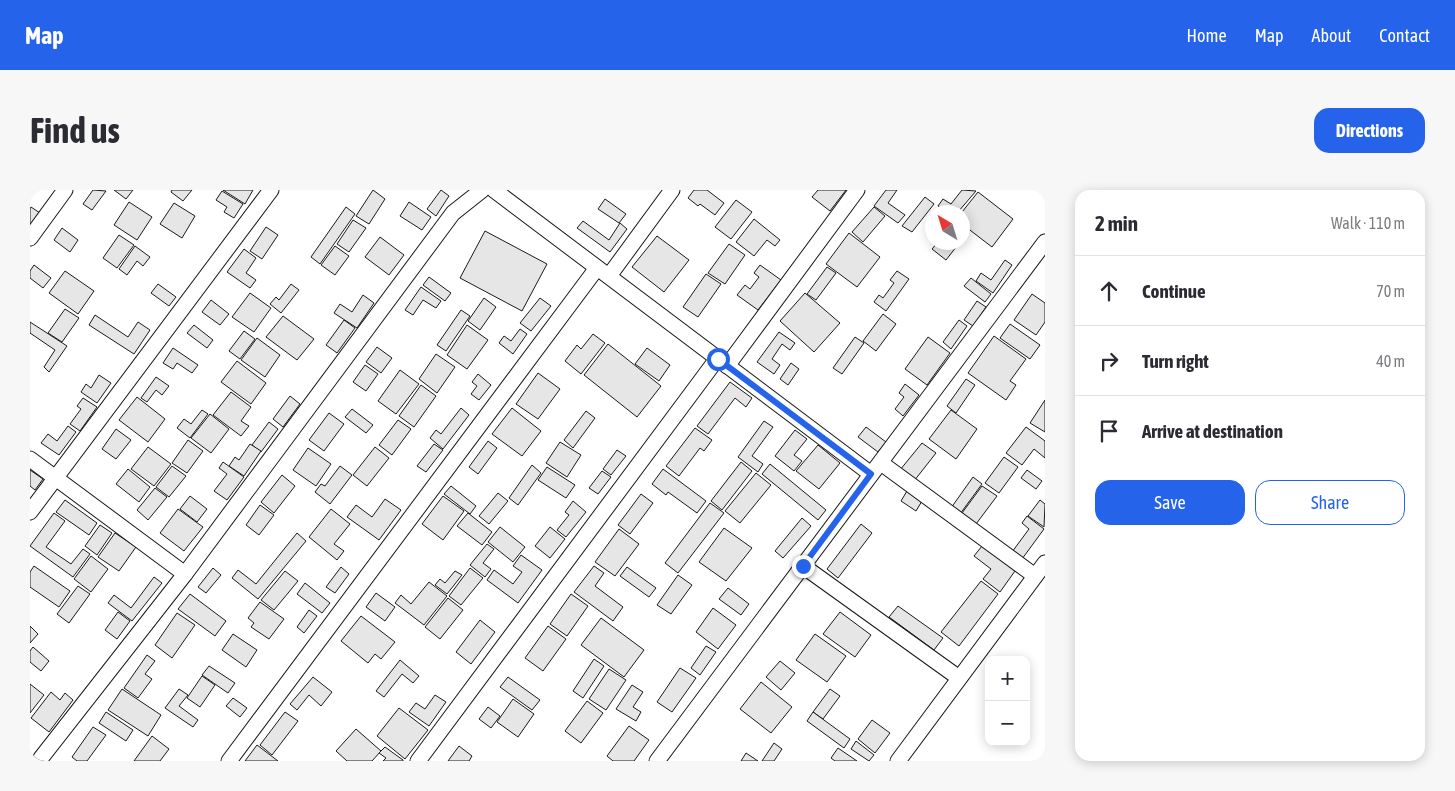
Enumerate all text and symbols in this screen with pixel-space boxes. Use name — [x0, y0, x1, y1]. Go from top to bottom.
text: Map — [25, 22, 64, 49]
text: Home — [1187, 25, 1227, 46]
text: Map — [1255, 25, 1284, 46]
text: About — [1312, 25, 1351, 46]
text: Contact — [1379, 25, 1430, 46]
button: Directions — [1314, 108, 1425, 153]
text: Find us — [30, 110, 120, 150]
north arrow — [925, 205, 970, 250]
text: 2 min — [1095, 211, 1138, 235]
text: Walk · 110 m — [1331, 214, 1405, 232]
icon: ahead — [1095, 277, 1123, 305]
text: Continue — [1142, 280, 1206, 302]
text: 70 m — [1376, 282, 1405, 300]
icon: right — [1095, 347, 1123, 375]
route start — [707, 348, 730, 371]
text: Turn right — [1142, 350, 1209, 372]
text: 40 m — [1376, 352, 1405, 370]
icon: arrive — [1095, 417, 1123, 445]
text: Arrive at destination — [1142, 420, 1283, 442]
button: Save — [1095, 480, 1245, 525]
button: Share — [1255, 480, 1405, 525]
route end — [792, 555, 815, 578]
map controls — [985, 656, 1030, 746]
button: + — [985, 656, 1030, 701]
button: − — [985, 701, 1030, 746]

